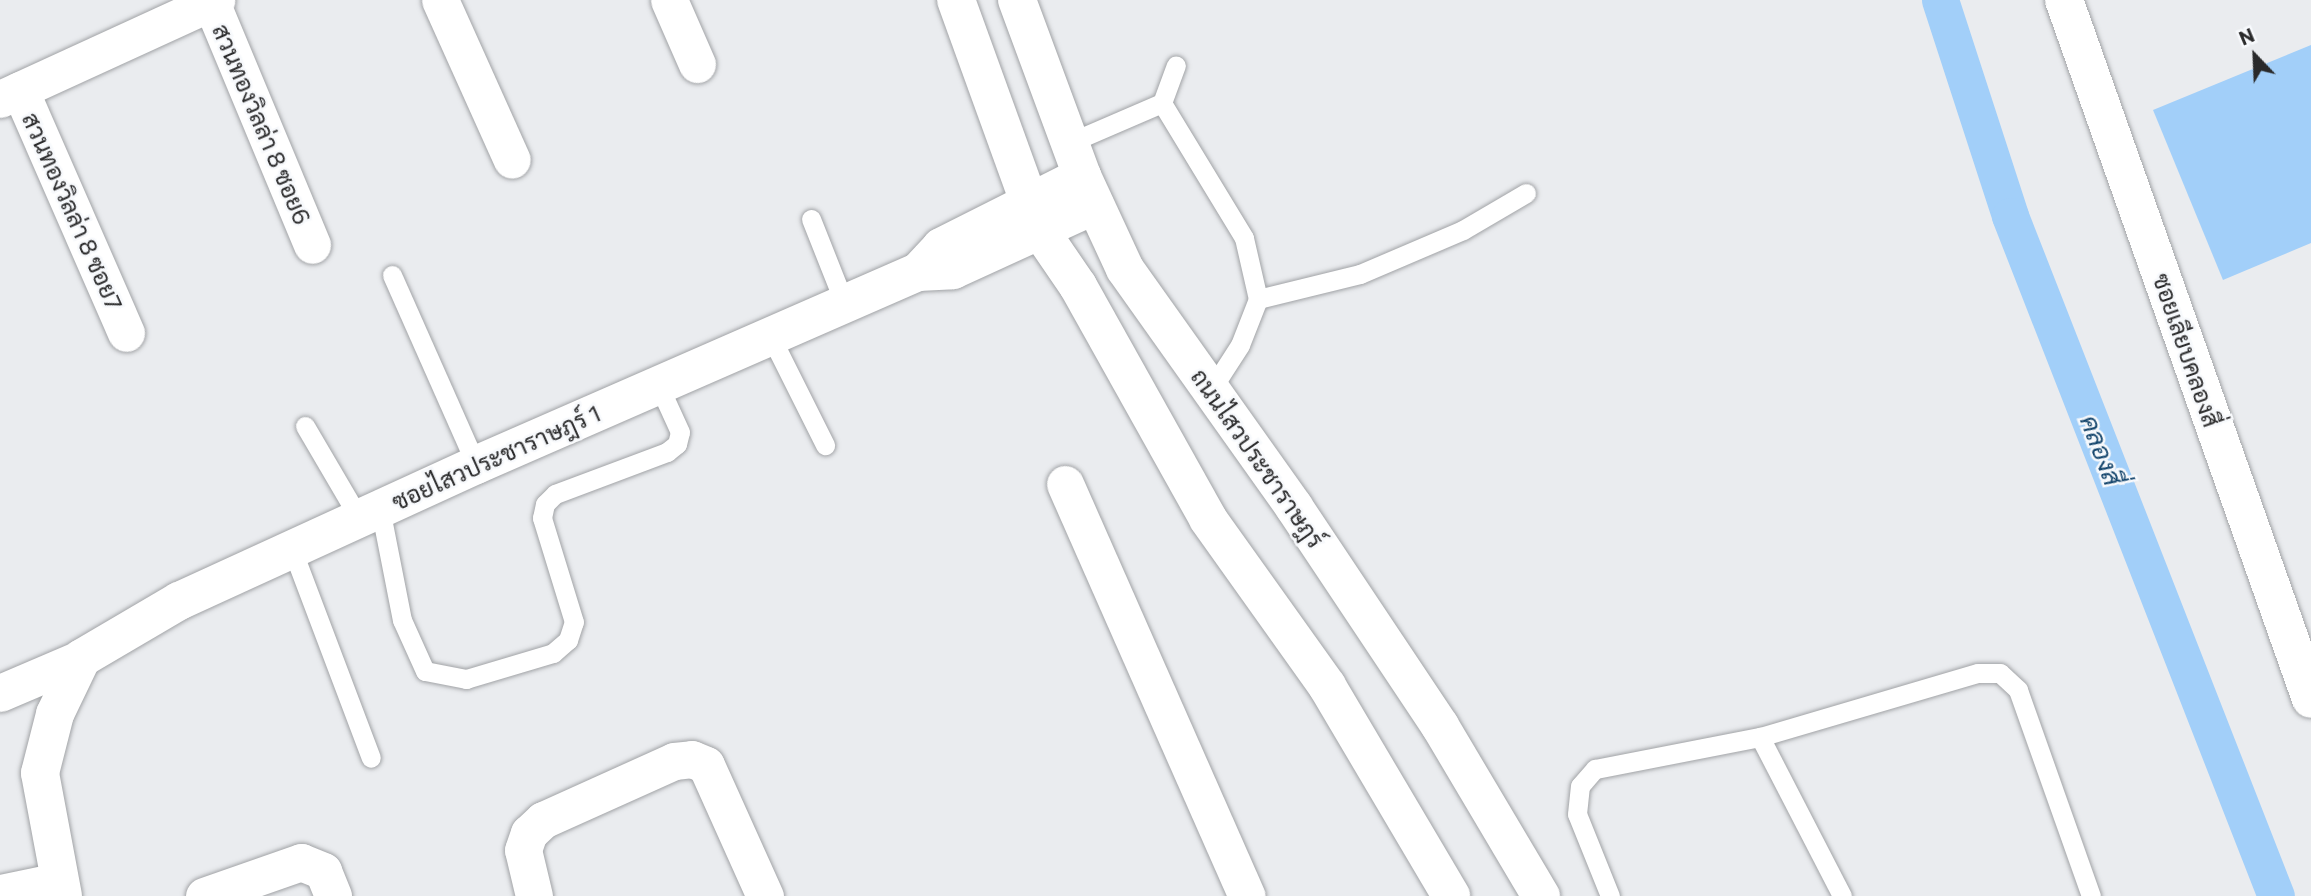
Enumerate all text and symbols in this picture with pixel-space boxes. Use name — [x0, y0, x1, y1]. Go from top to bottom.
street label: สวนทองวิลล่า 8 ซอย6 — [207, 19, 317, 229]
north arrow — [2220, 21, 2290, 91]
text: N — [2236, 23, 2258, 50]
street label: สวนทองวิลล่า 8 ซอย7 — [17, 108, 129, 314]
street label: ซอยเลียบคลองสี่ — [2147, 269, 2227, 431]
street label: ถนนไสวประชาราษฎร์ — [1185, 363, 1331, 553]
street label: ซอยไสวประชาราษฎร์ 1 — [387, 398, 605, 516]
water label: คลองสี่ — [2074, 410, 2130, 490]

